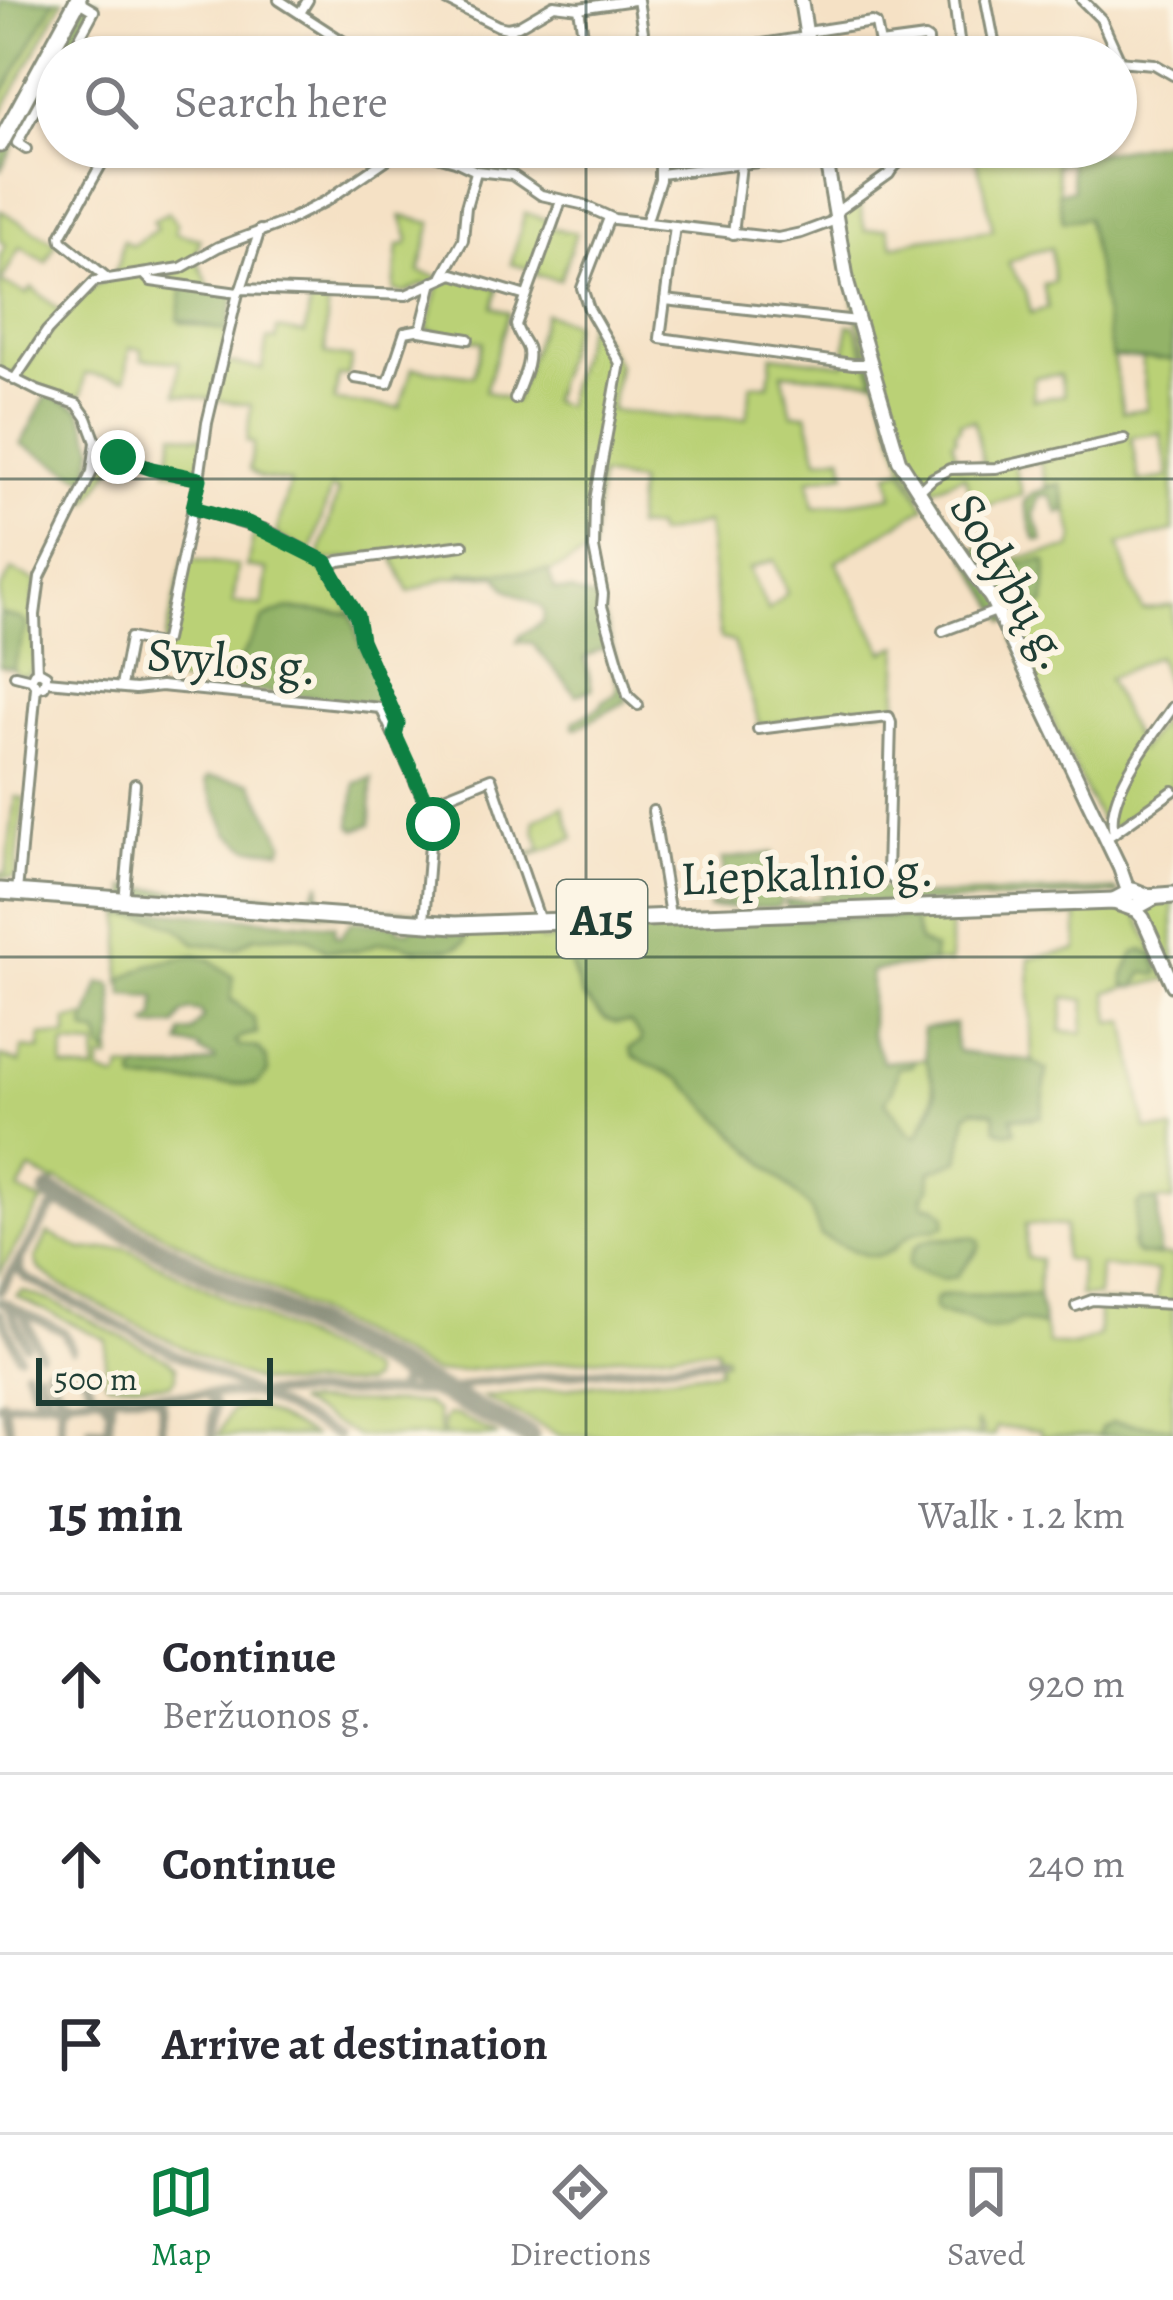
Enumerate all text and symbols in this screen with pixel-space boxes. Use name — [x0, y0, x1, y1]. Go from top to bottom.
search box — [36, 36, 1137, 168]
icon: search — [78, 69, 144, 135]
text: Search here — [174, 71, 388, 133]
route end — [91, 430, 145, 484]
street label: Sodybų g. — [934, 481, 1088, 682]
street label: Svylos g. — [144, 621, 320, 701]
route start — [406, 797, 460, 851]
street label: Liepkalnio g. — [679, 837, 935, 911]
road number: A15 — [557, 880, 647, 958]
scale bar — [36, 1352, 273, 1405]
text: 500 m — [54, 1356, 137, 1401]
text: 15 min — [48, 1479, 183, 1549]
text: Walk · 1.2 km — [918, 1488, 1125, 1541]
text: Continue — [162, 1626, 336, 1688]
icon: ahead — [48, 1651, 114, 1717]
text: 920 m — [1028, 1657, 1125, 1710]
text: Beržuonos g. — [162, 1688, 371, 1741]
icon: ahead — [48, 1831, 114, 1897]
text: Continue — [162, 1833, 336, 1895]
text: 240 m — [1028, 1837, 1125, 1890]
icon: arrive — [48, 2011, 114, 2077]
text: Arrive at destination — [162, 2013, 548, 2075]
tab: Map — [148, 2159, 214, 2276]
tab: Directions — [510, 2159, 651, 2276]
tab: Saved — [947, 2159, 1025, 2276]

